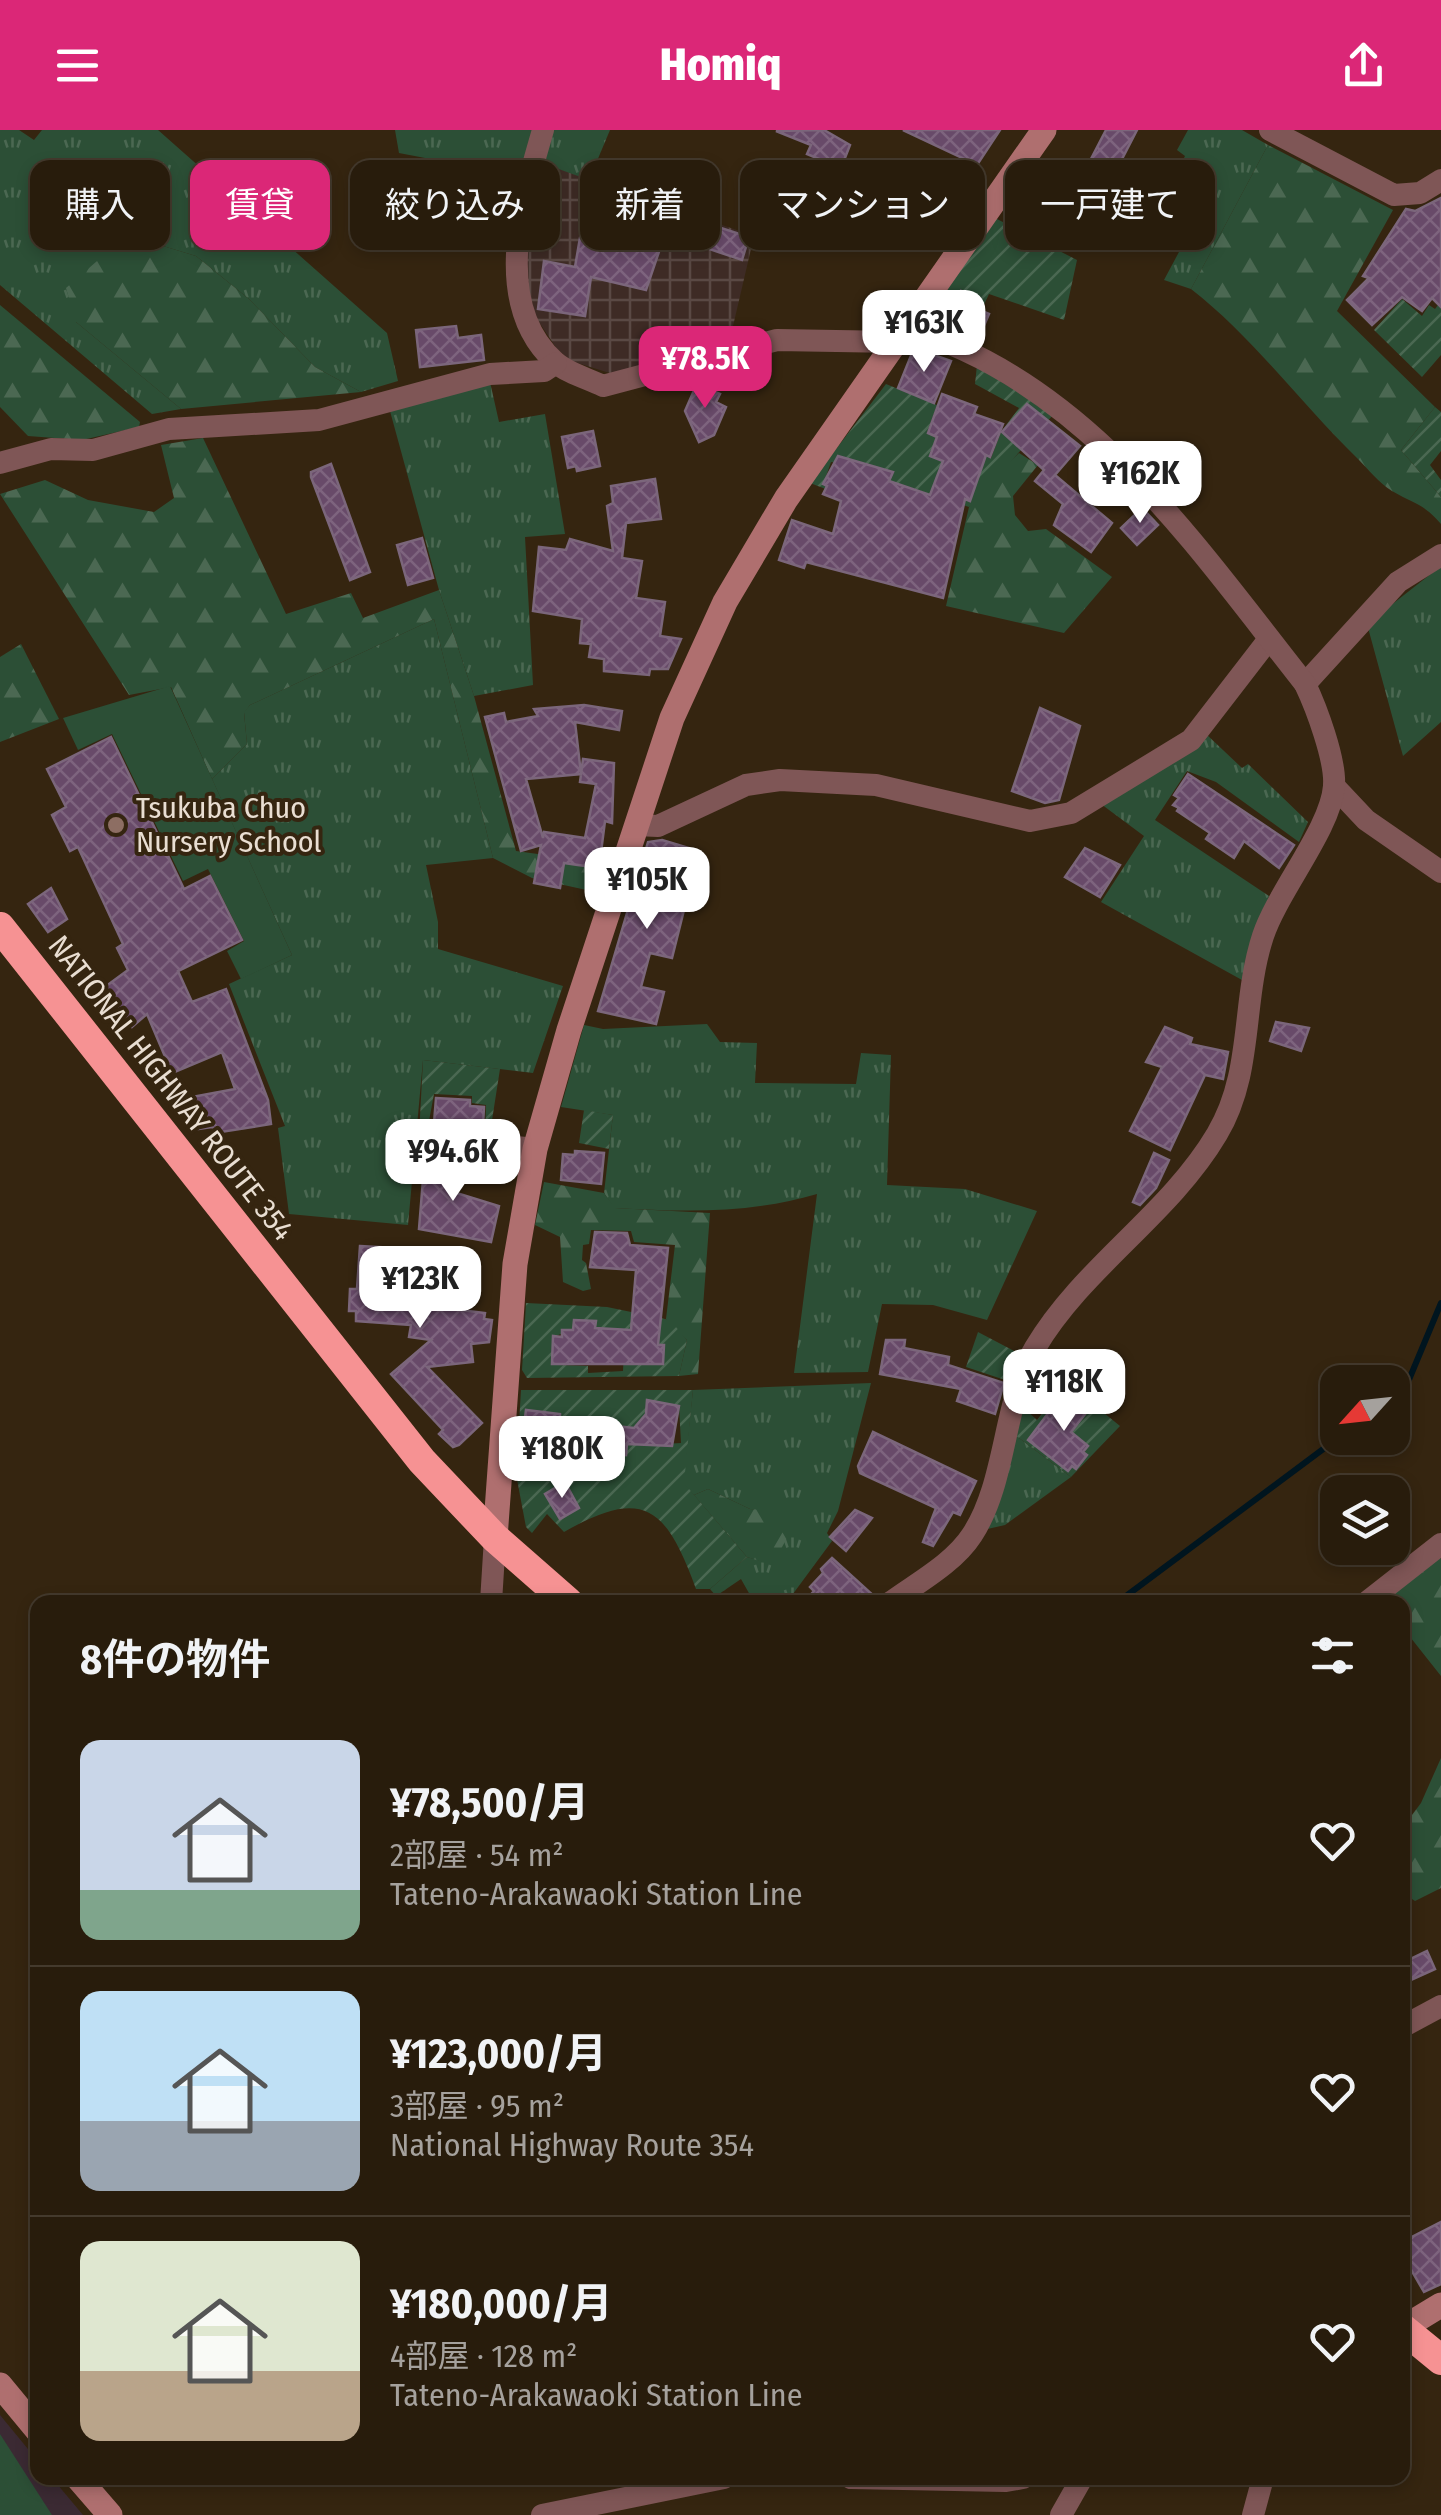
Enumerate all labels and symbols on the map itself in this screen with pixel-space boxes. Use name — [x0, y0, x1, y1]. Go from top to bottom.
pin: ¥163K — [854, 290, 994, 375]
pin: ¥78.5K — [624, 326, 786, 411]
pin: ¥162K — [1070, 441, 1210, 526]
place label: Tsukuba Chuo Nursery School — [136, 790, 322, 860]
marker: Tsukuba Chuo Nursery School — [105, 814, 127, 836]
pin: ¥105K — [577, 847, 717, 932]
street label: NATIONAL HIGHWAY ROUTE 354 — [41, 928, 301, 1248]
pin: ¥94.6K — [372, 1119, 534, 1204]
pin: ¥123K — [350, 1246, 490, 1331]
pin: ¥118K — [994, 1349, 1134, 1434]
north arrow — [1320, 1365, 1410, 1455]
pin: ¥180K — [492, 1416, 632, 1501]

